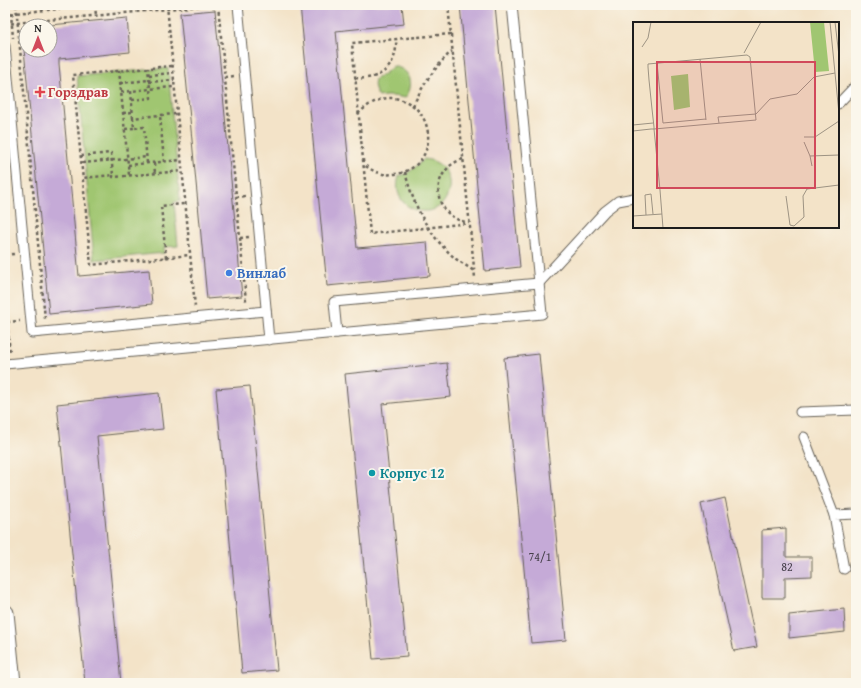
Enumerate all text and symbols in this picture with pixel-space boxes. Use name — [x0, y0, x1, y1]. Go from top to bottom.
north arrow — [18, 18, 58, 58]
text: N — [34, 20, 42, 36]
inset map — [633, 22, 839, 228]
place label: Горздрав — [48, 82, 108, 102]
marker: Горздрав — [35, 87, 45, 97]
place label: Винлаб — [237, 263, 286, 283]
marker: Винлаб — [224, 268, 234, 278]
place label: Корпус 12 — [380, 463, 445, 483]
marker: Корпус 12 — [367, 468, 377, 478]
house number: 74/1 — [529, 548, 552, 565]
house number: 82 — [781, 558, 793, 575]

